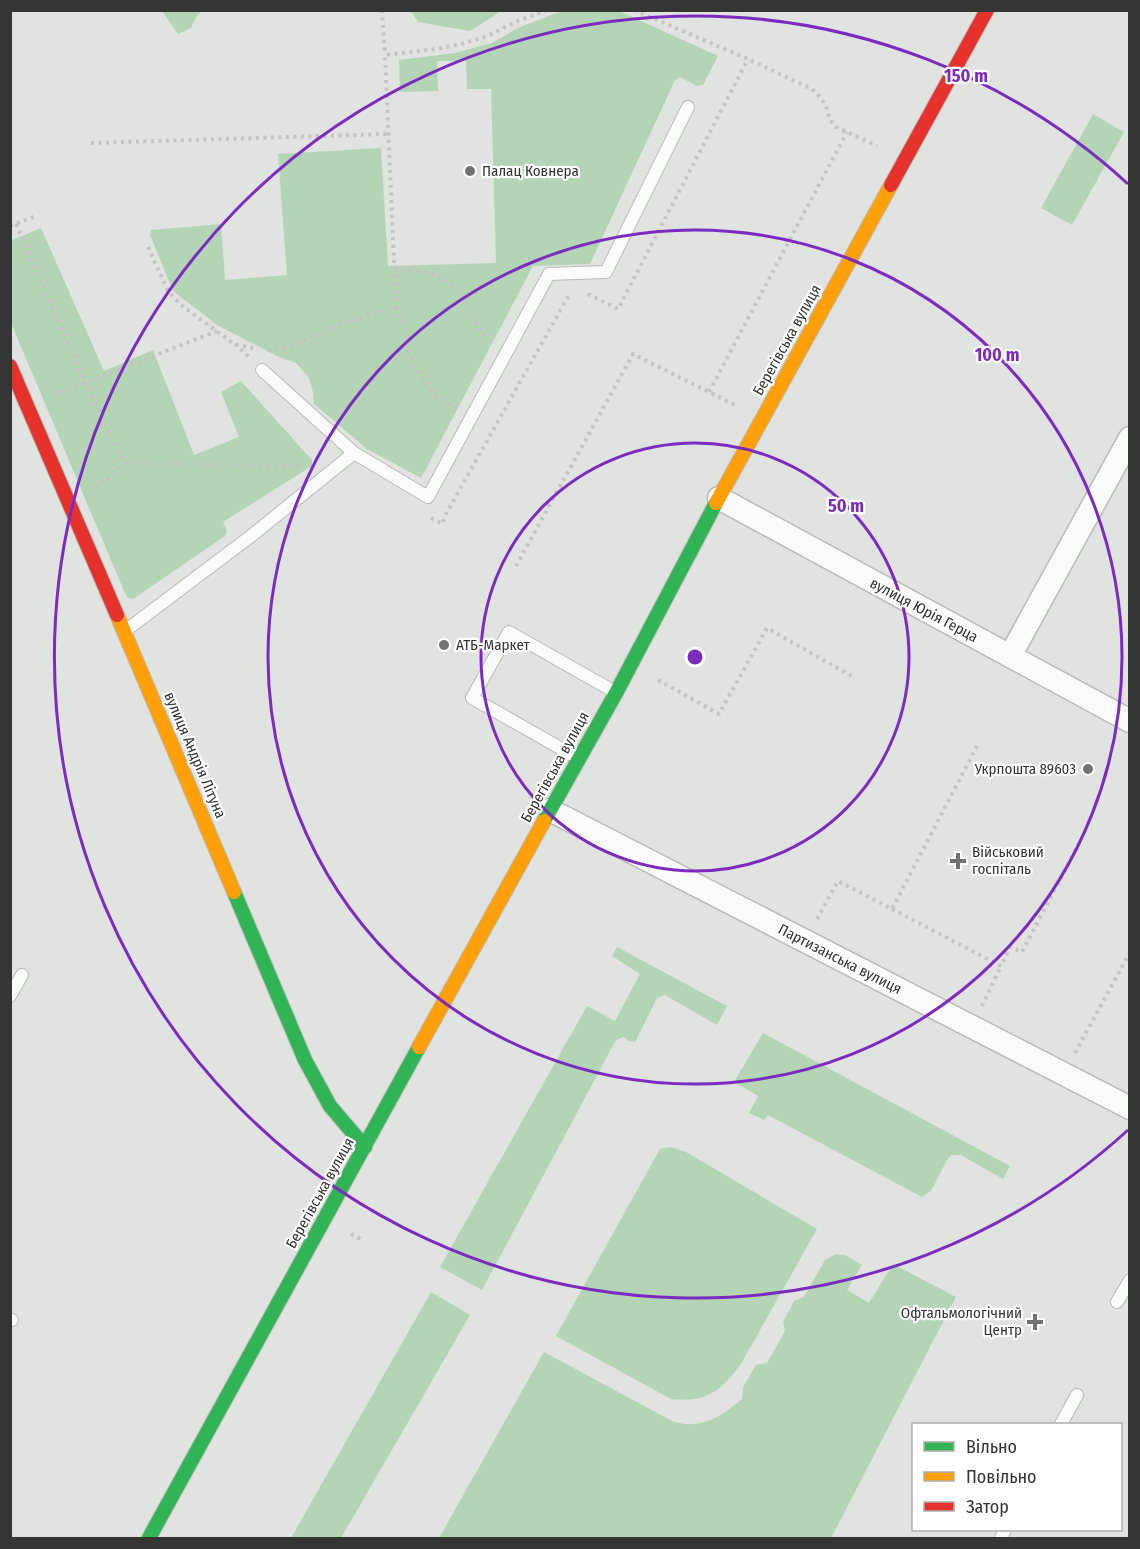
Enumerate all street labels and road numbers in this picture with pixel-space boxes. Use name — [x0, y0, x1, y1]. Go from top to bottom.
street label: Берегівська вулиця — [749, 281, 825, 399]
street label: вулиця Юрія Герца — [867, 574, 981, 646]
street label: вулиця Андрія Літуна — [160, 689, 230, 821]
street label: Берегівська вулиця — [517, 708, 593, 826]
street label: Партизанська вулиця — [775, 920, 905, 998]
street label: Берегівська вулиця — [282, 1134, 358, 1252]

